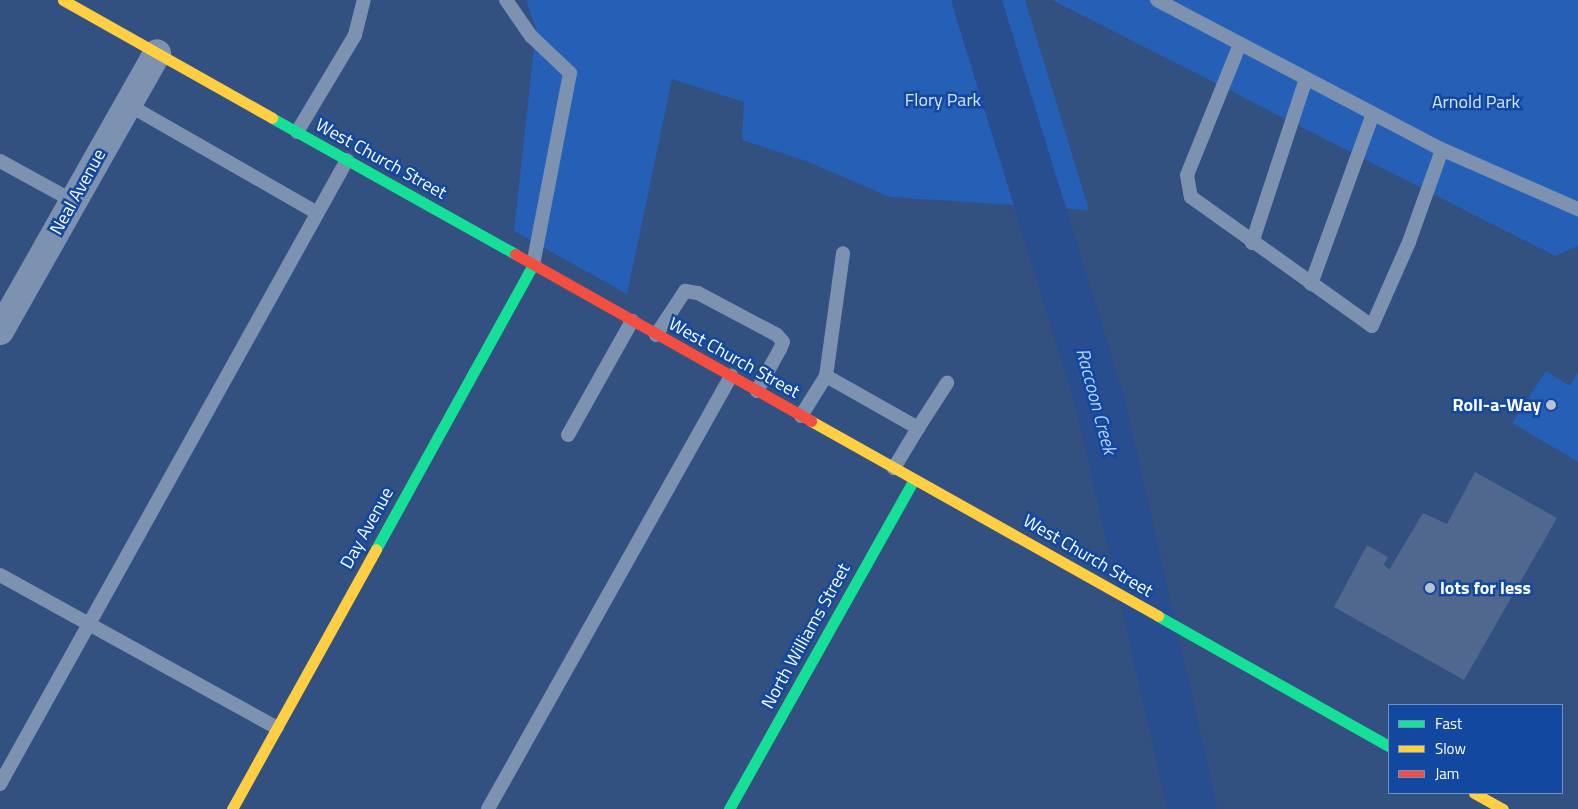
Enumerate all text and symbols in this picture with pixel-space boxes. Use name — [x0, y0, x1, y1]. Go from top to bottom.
park label: Flory Park — [905, 89, 981, 111]
park label: Arnold Park — [1432, 91, 1520, 113]
street label: West Church Street — [312, 114, 450, 204]
street label: Neal Avenue — [46, 145, 110, 239]
street label: West Church Street — [665, 313, 803, 403]
water label: Raccoon Creek — [1072, 345, 1122, 457]
place label: Roll-a-Way — [1453, 394, 1541, 416]
marker: Roll-a-Way — [1545, 399, 1557, 411]
street label: Day Avenue — [336, 484, 398, 572]
street label: West Church Street — [1019, 510, 1157, 602]
street label: North Williams Street — [757, 560, 855, 712]
place label: lots for less — [1440, 577, 1531, 599]
marker: lots for less — [1424, 582, 1436, 594]
legend — [1388, 704, 1563, 794]
text: Fast — [1435, 712, 1462, 735]
text: Slow — [1435, 737, 1466, 760]
text: Jam — [1435, 762, 1459, 785]

